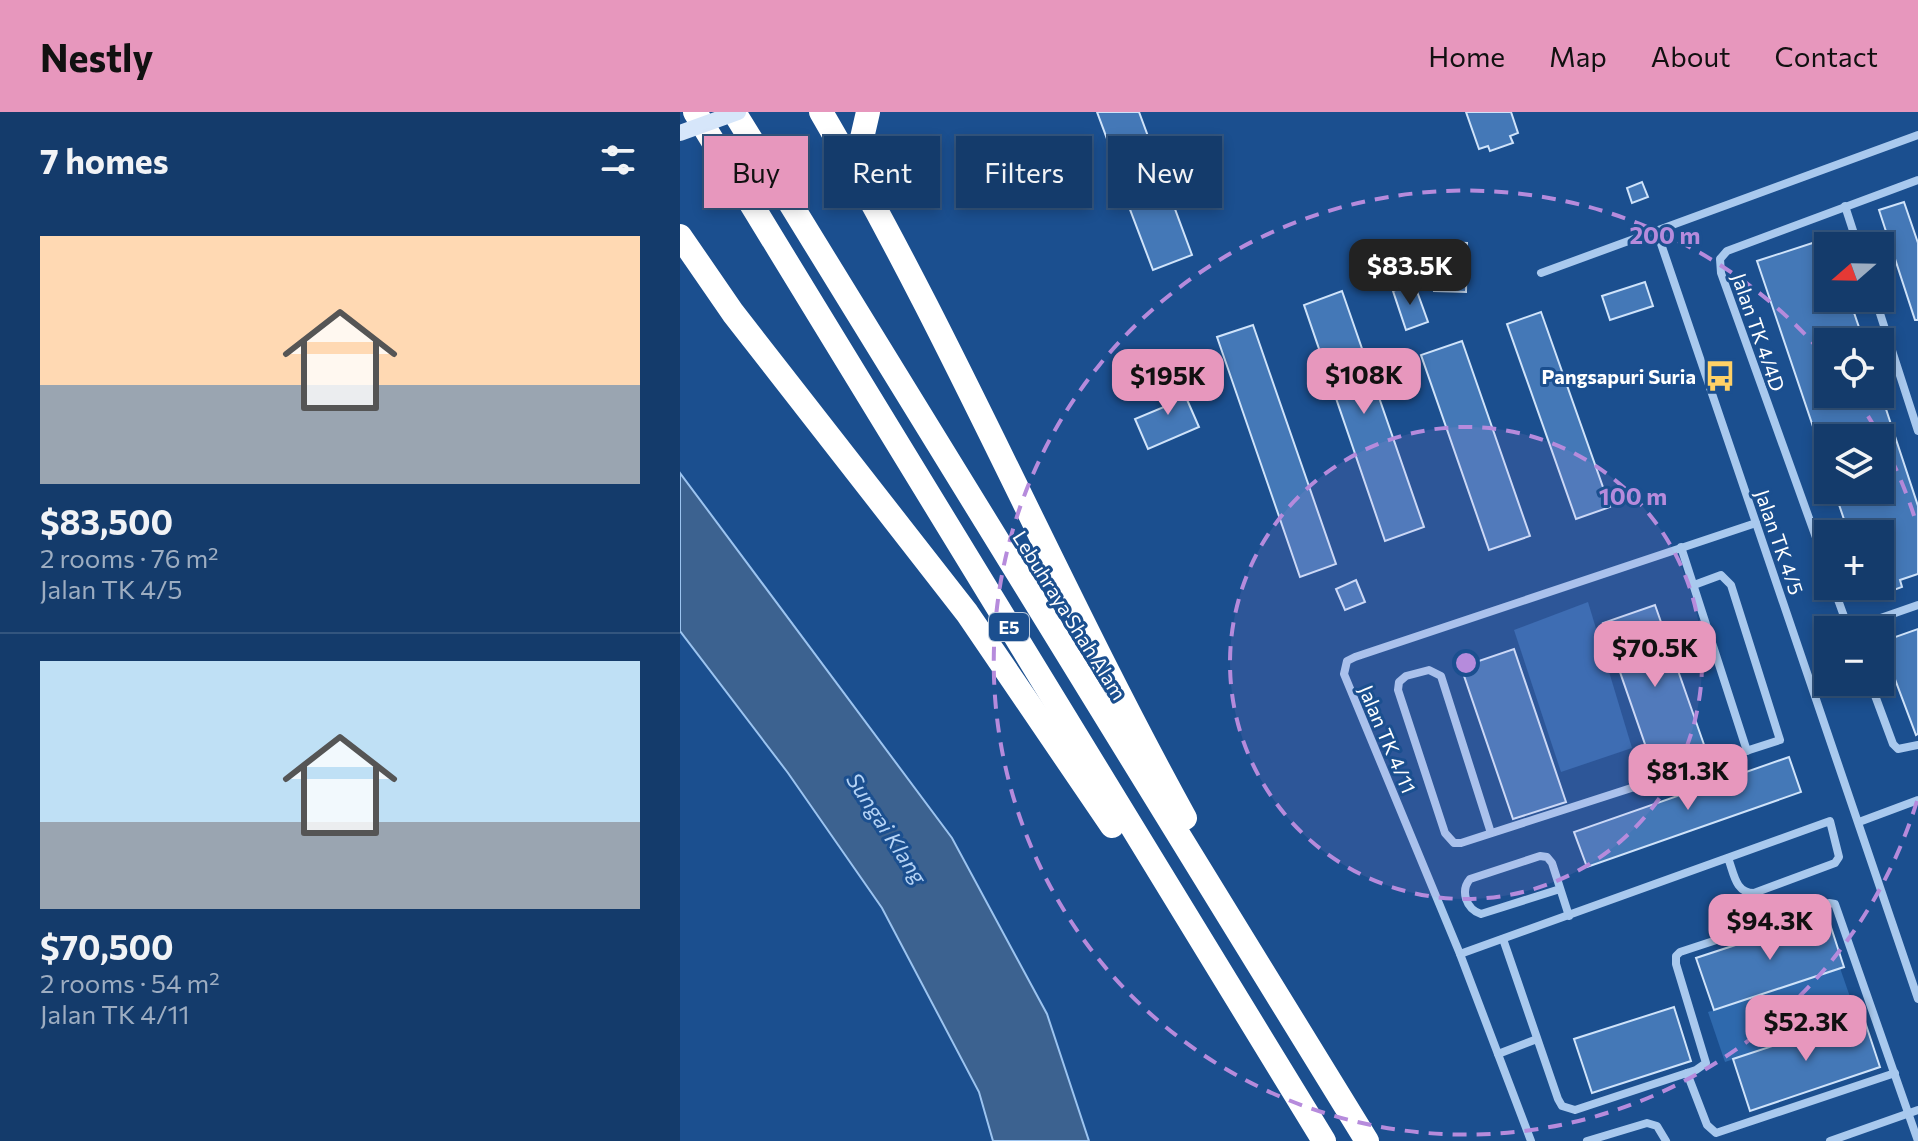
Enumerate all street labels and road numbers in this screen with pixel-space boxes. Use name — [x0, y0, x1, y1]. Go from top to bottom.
street label: Jalan TK 4/4D — [1728, 270, 1790, 394]
street label: Jalan TK 4/5 — [1751, 486, 1809, 598]
street label: Lebuhraya Shah Alam — [1008, 526, 1132, 704]
road number: E5 — [989, 613, 1029, 641]
street label: Jalan TK 4/11 — [1354, 681, 1422, 797]

